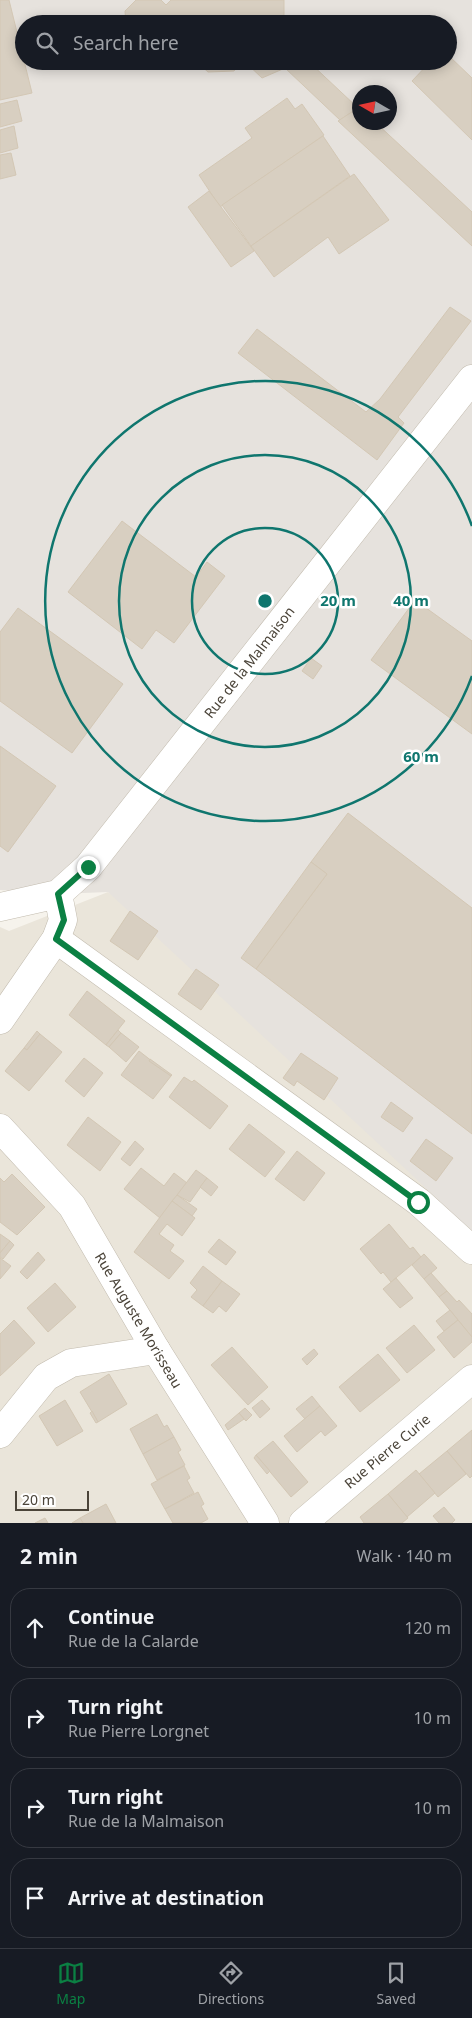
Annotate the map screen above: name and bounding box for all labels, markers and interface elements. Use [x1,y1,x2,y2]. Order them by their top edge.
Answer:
search box [15,15,457,70]
icon: search [33,29,61,57]
text: Search here [73,30,179,56]
north arrow [352,85,397,130]
text: 20 m [320,590,356,610]
text: 40 m [393,590,429,610]
centre of rings [256,592,274,610]
street label: Rue de la Malmaison [199,602,299,722]
text: 60 m [403,746,439,766]
route end [77,856,100,879]
route start [407,1191,430,1214]
street label: Rue Auguste Morisseau [91,1248,187,1392]
street label: Rue Pierre Curie [340,1409,434,1493]
scale bar [15,1488,89,1511]
text: 20 m [22,1490,55,1509]
text: 2 min [20,1542,78,1570]
text: Walk · 140 m [357,1545,452,1567]
text: Continue [68,1604,154,1630]
icon: ahead [21,1614,49,1642]
text: 120 m [404,1617,451,1639]
text: Rue de la Calarde [68,1630,199,1652]
text: Turn right [68,1694,163,1720]
icon: right [21,1704,49,1732]
text: 10 m [414,1707,451,1729]
text: Rue Pierre Lorgnet [68,1720,209,1742]
text: Turn right [68,1784,163,1810]
icon: right [21,1794,49,1822]
text: 10 m [414,1797,451,1819]
text: Rue de la Malmaison [68,1810,224,1832]
icon: arrive [21,1884,49,1912]
text: Arrive at destination [68,1885,264,1911]
tab: Map [56,1959,85,2008]
tab: Directions [198,1959,264,2008]
tab: Saved [377,1959,416,2008]

